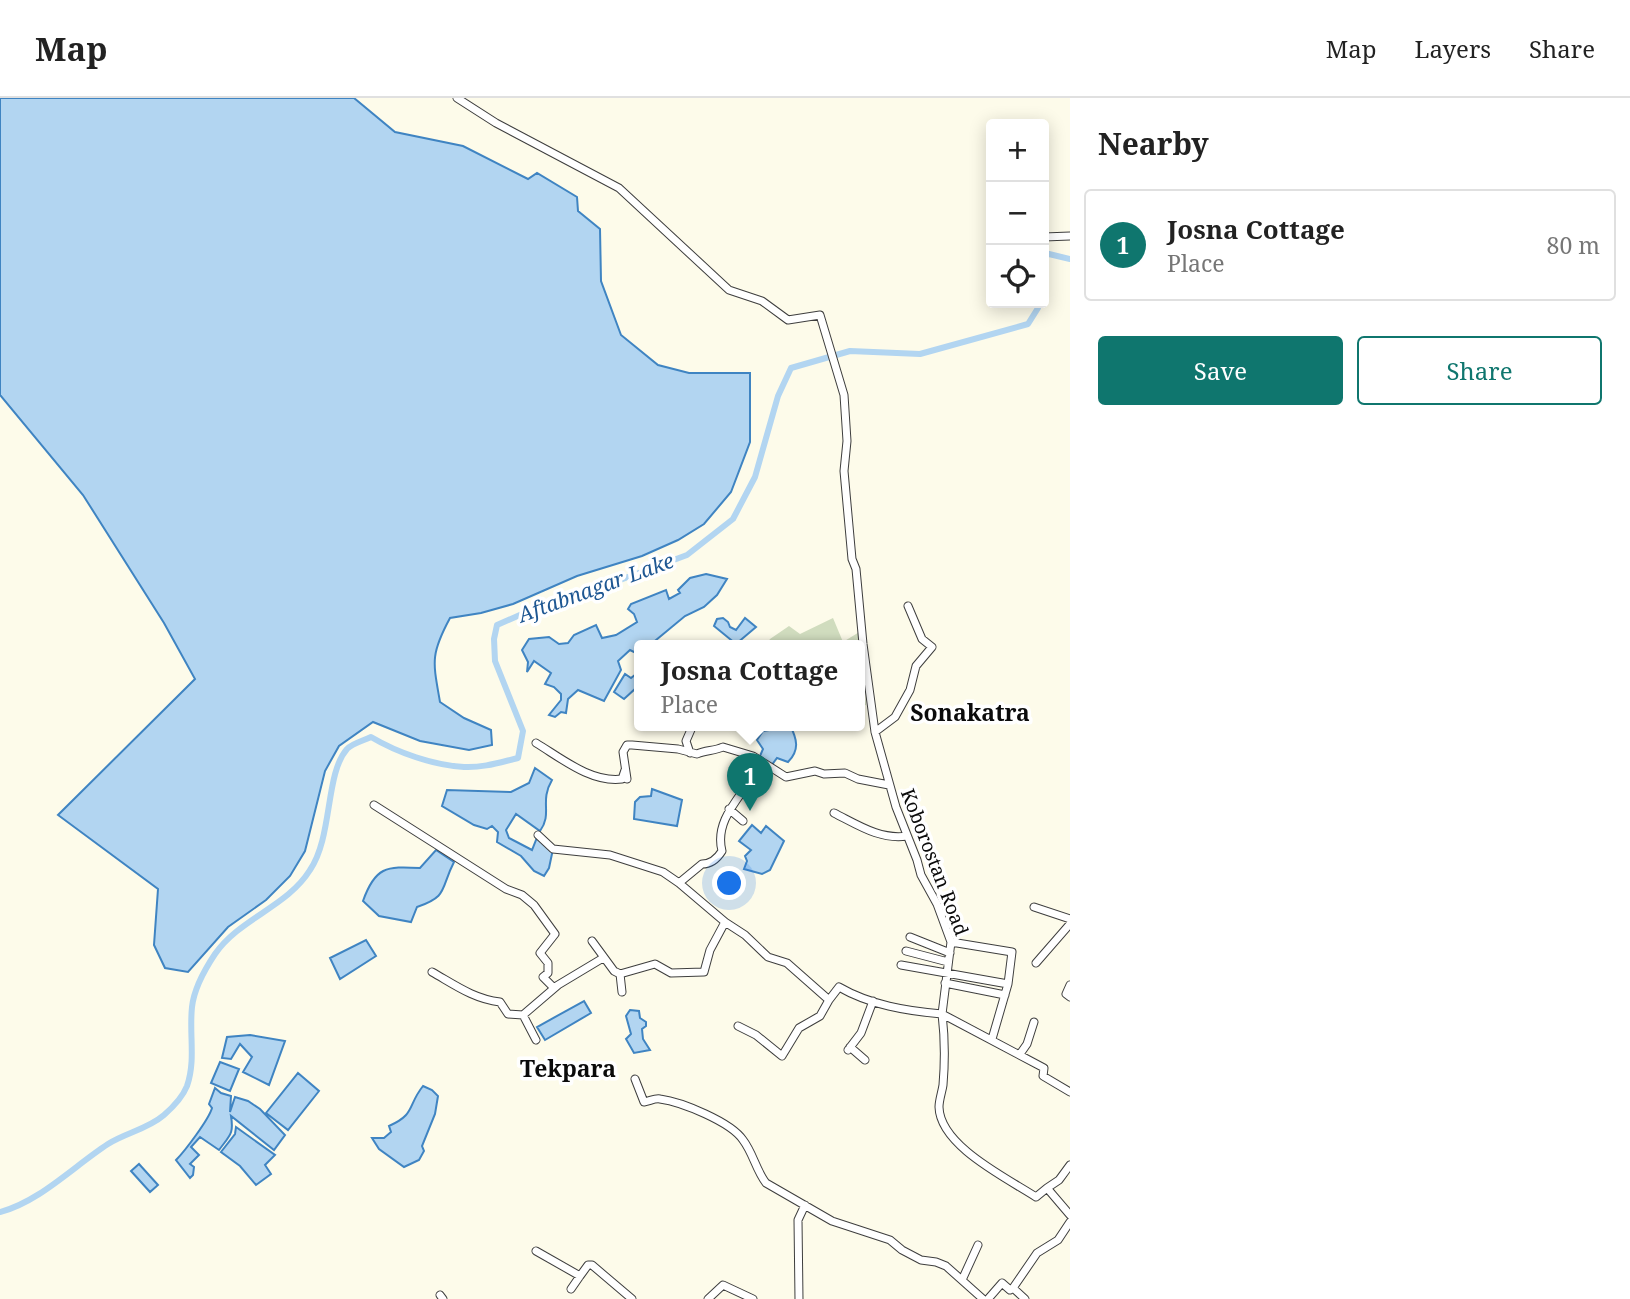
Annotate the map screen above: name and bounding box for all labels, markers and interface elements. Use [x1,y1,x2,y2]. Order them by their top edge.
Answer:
text: Map [35,26,108,71]
text: Map [1326,32,1377,65]
text: Layers [1415,32,1491,65]
text: Share [1529,32,1595,65]
map controls [986,119,1049,308]
button: + [986,119,1049,182]
text: Nearby [1098,123,1209,164]
button: − [986,182,1049,245]
text: Josna Cottage [1167,211,1345,247]
text: 1 [1117,229,1130,261]
text: 80 m [1547,229,1600,261]
button: locate [986,245,1049,308]
text: Place [1167,247,1225,279]
button: Save [1098,336,1343,405]
button: Share [1357,336,1602,405]
water label: Aftabnagar Lake [512,546,678,629]
popup [634,640,865,731]
text: Josna Cottage [661,652,838,688]
text: Place [661,688,718,720]
district label: Sonakatra [910,696,1030,728]
pin: 1 [727,753,773,811]
street label: Koborostan Road [895,785,975,939]
your location [712,866,746,900]
district label: Tekpara [520,1052,616,1084]

